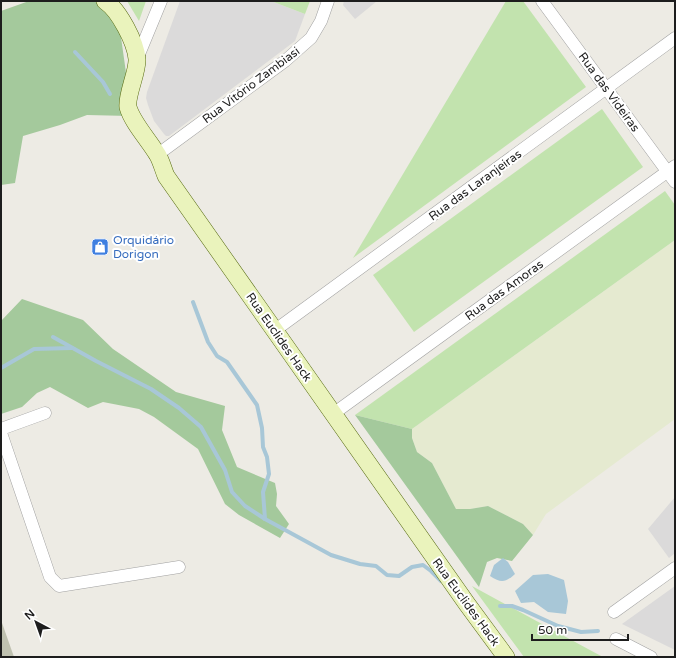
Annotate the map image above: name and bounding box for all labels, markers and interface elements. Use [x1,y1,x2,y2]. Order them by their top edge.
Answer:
street label: Rua Vitório Zambiasi [200,44,302,126]
street label: Rua das Videiras [576,50,643,135]
street label: Rua das Laranjeiras [426,147,524,223]
place label: Orquidário Dorigon [113,233,174,261]
shop icon: Orquidário Dorigon [90,237,110,257]
street label: Rua das Amoras [462,257,546,323]
street label: Rua Euclides Hack [243,290,315,384]
street label: Rua Euclides Hack [430,555,503,649]
north arrow [16,602,56,642]
text: N [22,607,37,623]
scale bar [532,616,628,642]
text: 50 m [538,623,567,637]

